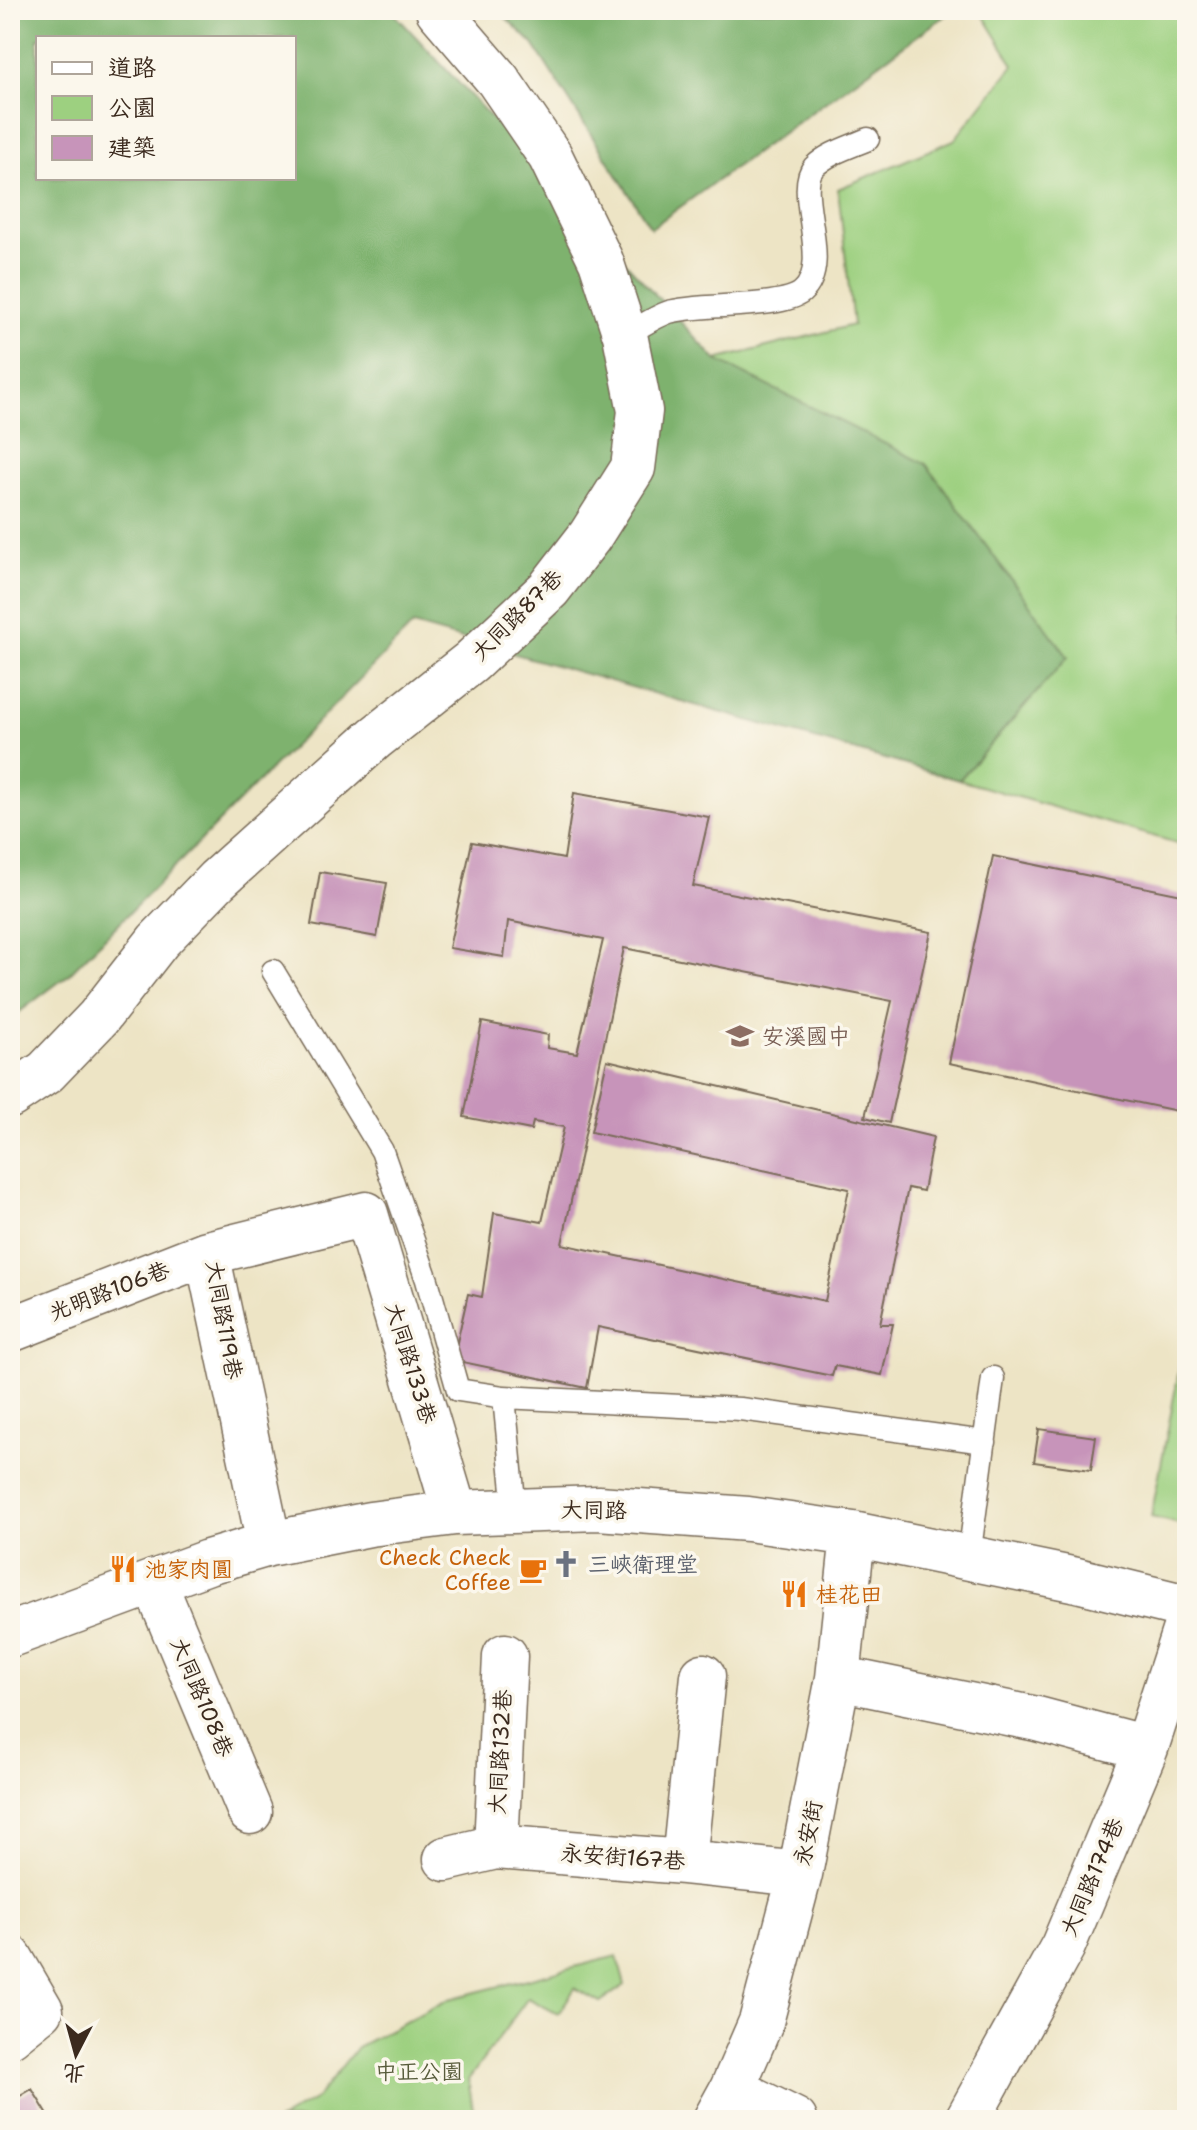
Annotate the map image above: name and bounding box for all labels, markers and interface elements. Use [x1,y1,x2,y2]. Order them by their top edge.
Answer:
legend [36,36,296,180]
text: 道路 [108,52,156,84]
text: 公園 [108,92,156,124]
text: 建築 [108,132,156,164]
street label: 大同路87巷 [465,563,569,667]
school or university icon: 安溪國中 [725,1021,755,1051]
place label: 安溪國中 [762,1022,850,1051]
street label: 光明路106巷 [45,1255,173,1327]
street label: 大同路119巷 [199,1258,249,1382]
street label: 大同路133巷 [379,1299,443,1427]
street label: 大同路 [561,1495,627,1525]
place label: Check Check Coffee [379,1543,511,1597]
church icon: 三峽衛理堂 [551,1549,581,1579]
place label: 三峽衛理堂 [588,1550,698,1579]
restaurant icon: 池家肉圓 [108,1554,138,1584]
place label: 池家肉圓 [145,1555,233,1584]
cafe icon: Check Check Coffee [518,1555,548,1585]
restaurant icon: 桂花田 [779,1579,809,1609]
place label: 桂花田 [816,1580,882,1609]
street label: 大同路108巷 [164,1633,240,1761]
street label: 大同路132巷 [482,1689,518,1815]
street label: 永安街 [787,1798,829,1868]
street label: 大同路174巷 [1054,1813,1130,1941]
street label: 永安街167巷 [560,1838,686,1876]
north arrow [36,2014,116,2094]
park label: 中正公園 [375,2057,463,2086]
text: 北 [61,2058,86,2089]

